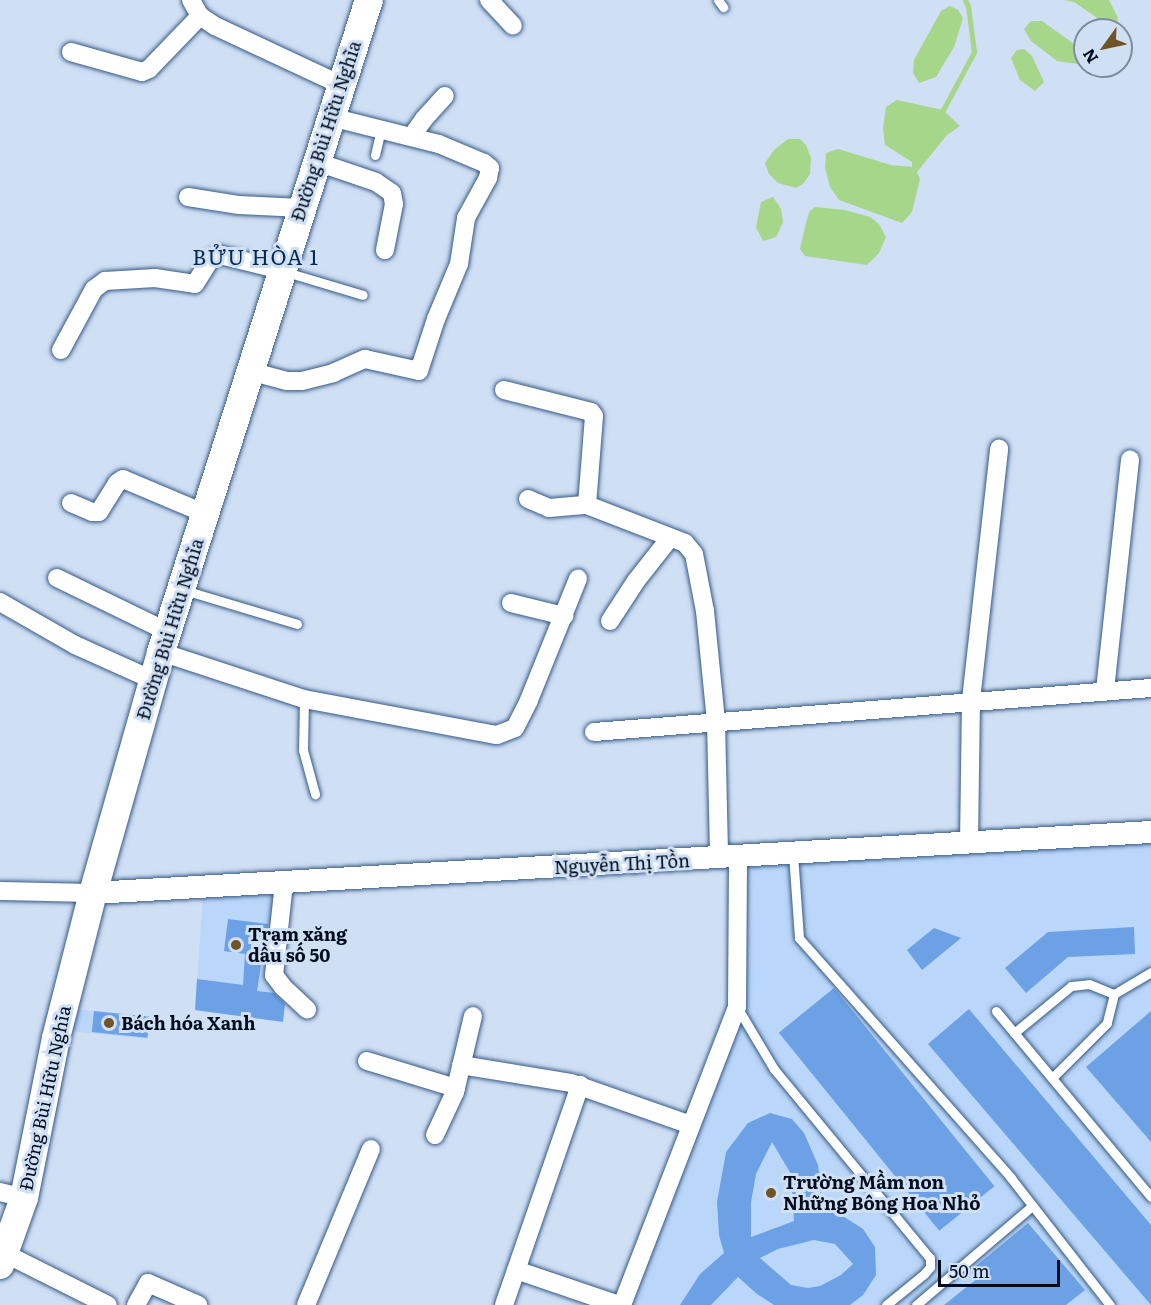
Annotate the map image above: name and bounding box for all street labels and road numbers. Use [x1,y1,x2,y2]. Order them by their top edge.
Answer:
street label: Đường Bùi Hữu Nghĩa [287,38,365,224]
street label: Đường Bùi Hữu Nghĩa [132,536,208,722]
street label: Nguyễn Thị Tồn [554,850,690,878]
street label: Đường Bùi Hữu Nghĩa [15,1003,75,1193]

